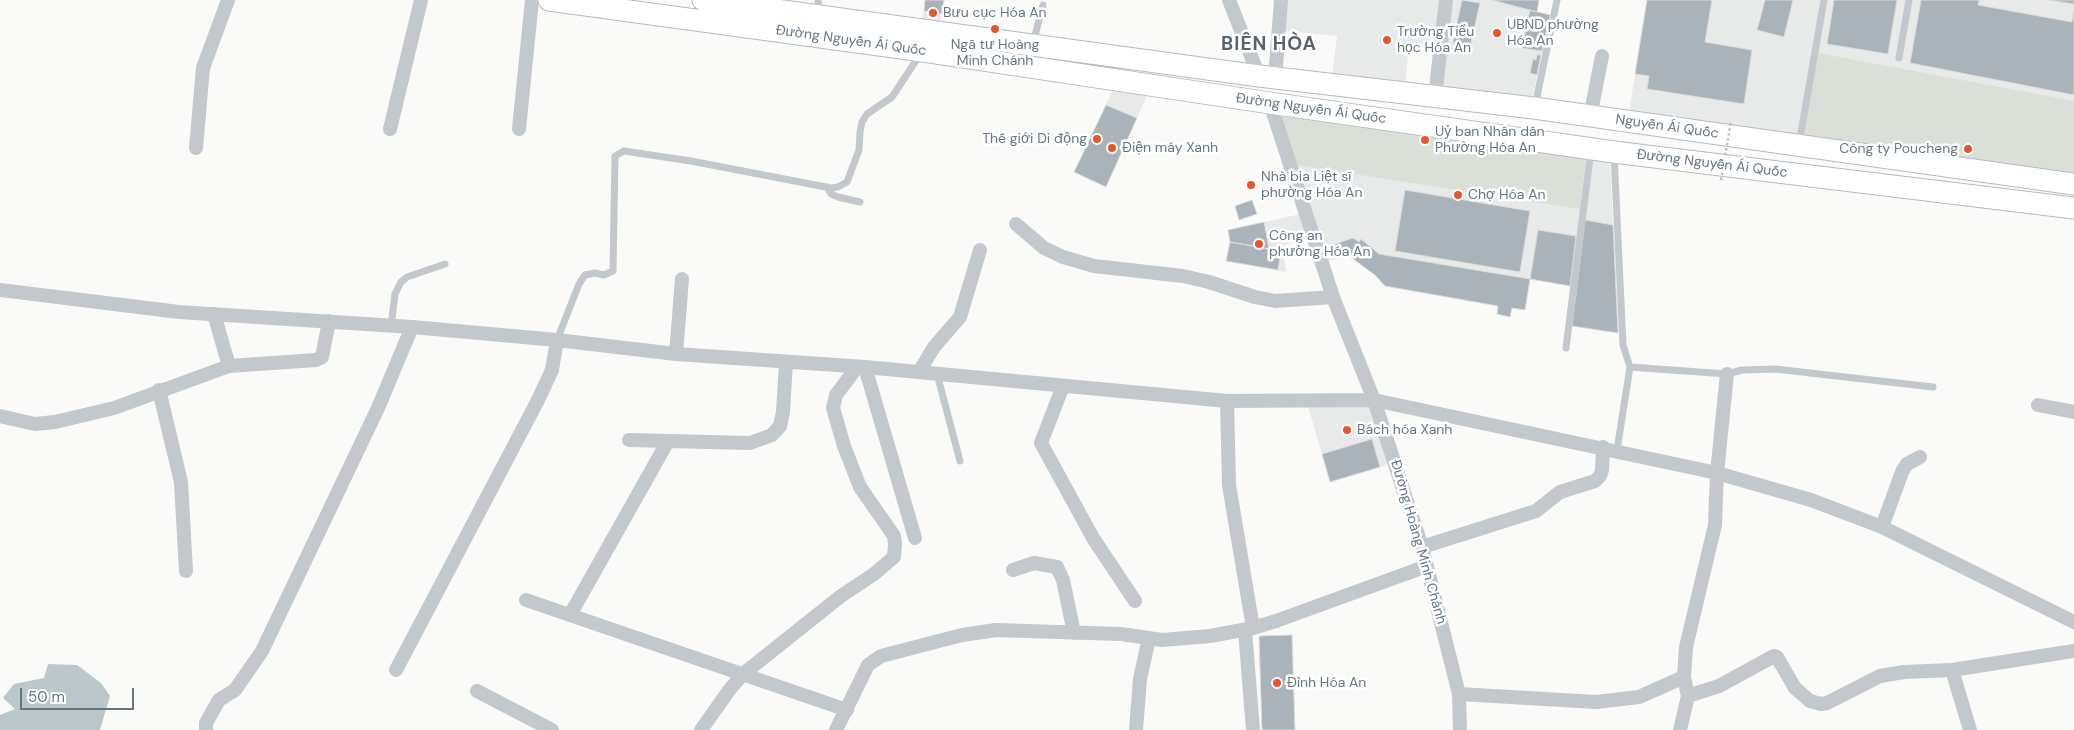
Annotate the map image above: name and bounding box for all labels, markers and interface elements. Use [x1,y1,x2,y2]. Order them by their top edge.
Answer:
place label: Bưu cục Hóa An [943,5,1047,21]
marker: Bưu cục Hóa An [927,7,939,19]
place label: UBND phường Hóa An [1507,17,1599,49]
street label: Đường Nguyễn Ái Quốc [775,22,927,60]
marker: Ngã tư Hoàng Minh Chánh [989,23,1001,35]
place label: Trường Tiểu học Hóa An [1397,24,1474,56]
marker: UBND phường Hóa An [1491,27,1503,39]
district label: BIÊN HÒA [1220,34,1318,56]
marker: Trường Tiểu học Hóa An [1381,34,1393,46]
place label: Ngã tư Hoàng Minh Chánh [951,37,1039,70]
street label: Đường Nguyễn Ái Quốc [1235,90,1387,128]
street label: Nguyễn Ái Quốc [1614,111,1720,143]
place label: Uỷ ban Nhân dân Phường Hóa An [1435,124,1545,156]
place label: Thế giới Di động [982,131,1087,147]
marker: Thế giới Di động [1091,133,1103,145]
marker: Uỷ ban Nhân dân Phường Hóa An [1419,134,1431,146]
place label: Điện máy Xanh [1122,140,1218,156]
place label: Công ty Poucheng [1839,141,1958,157]
marker: Điện máy Xanh [1106,142,1118,154]
marker: Công ty Poucheng [1962,143,1974,155]
street label: Đường Nguyễn Ái Quốc [1636,146,1788,182]
place label: Nhà bia Liệt sĩ phường Hóa An [1261,169,1362,202]
marker: Nhà bia Liệt sĩ phường Hóa An [1245,179,1257,191]
place label: Chợ Hóa An [1468,187,1546,203]
marker: Chợ Hóa An [1452,189,1464,201]
place label: Công an phường Hóa An [1269,228,1370,260]
marker: Công an phường Hóa An [1253,238,1265,250]
place label: Bách hóa Xanh [1357,422,1452,438]
marker: Bách hóa Xanh [1341,424,1353,436]
street label: Đường Hoàng Minh Chánh [1387,458,1449,626]
place label: Đình Hóa An [1287,675,1366,691]
marker: Đình Hóa An [1271,677,1283,689]
scale bar [22,678,136,710]
text: 50 m [28,687,65,707]

